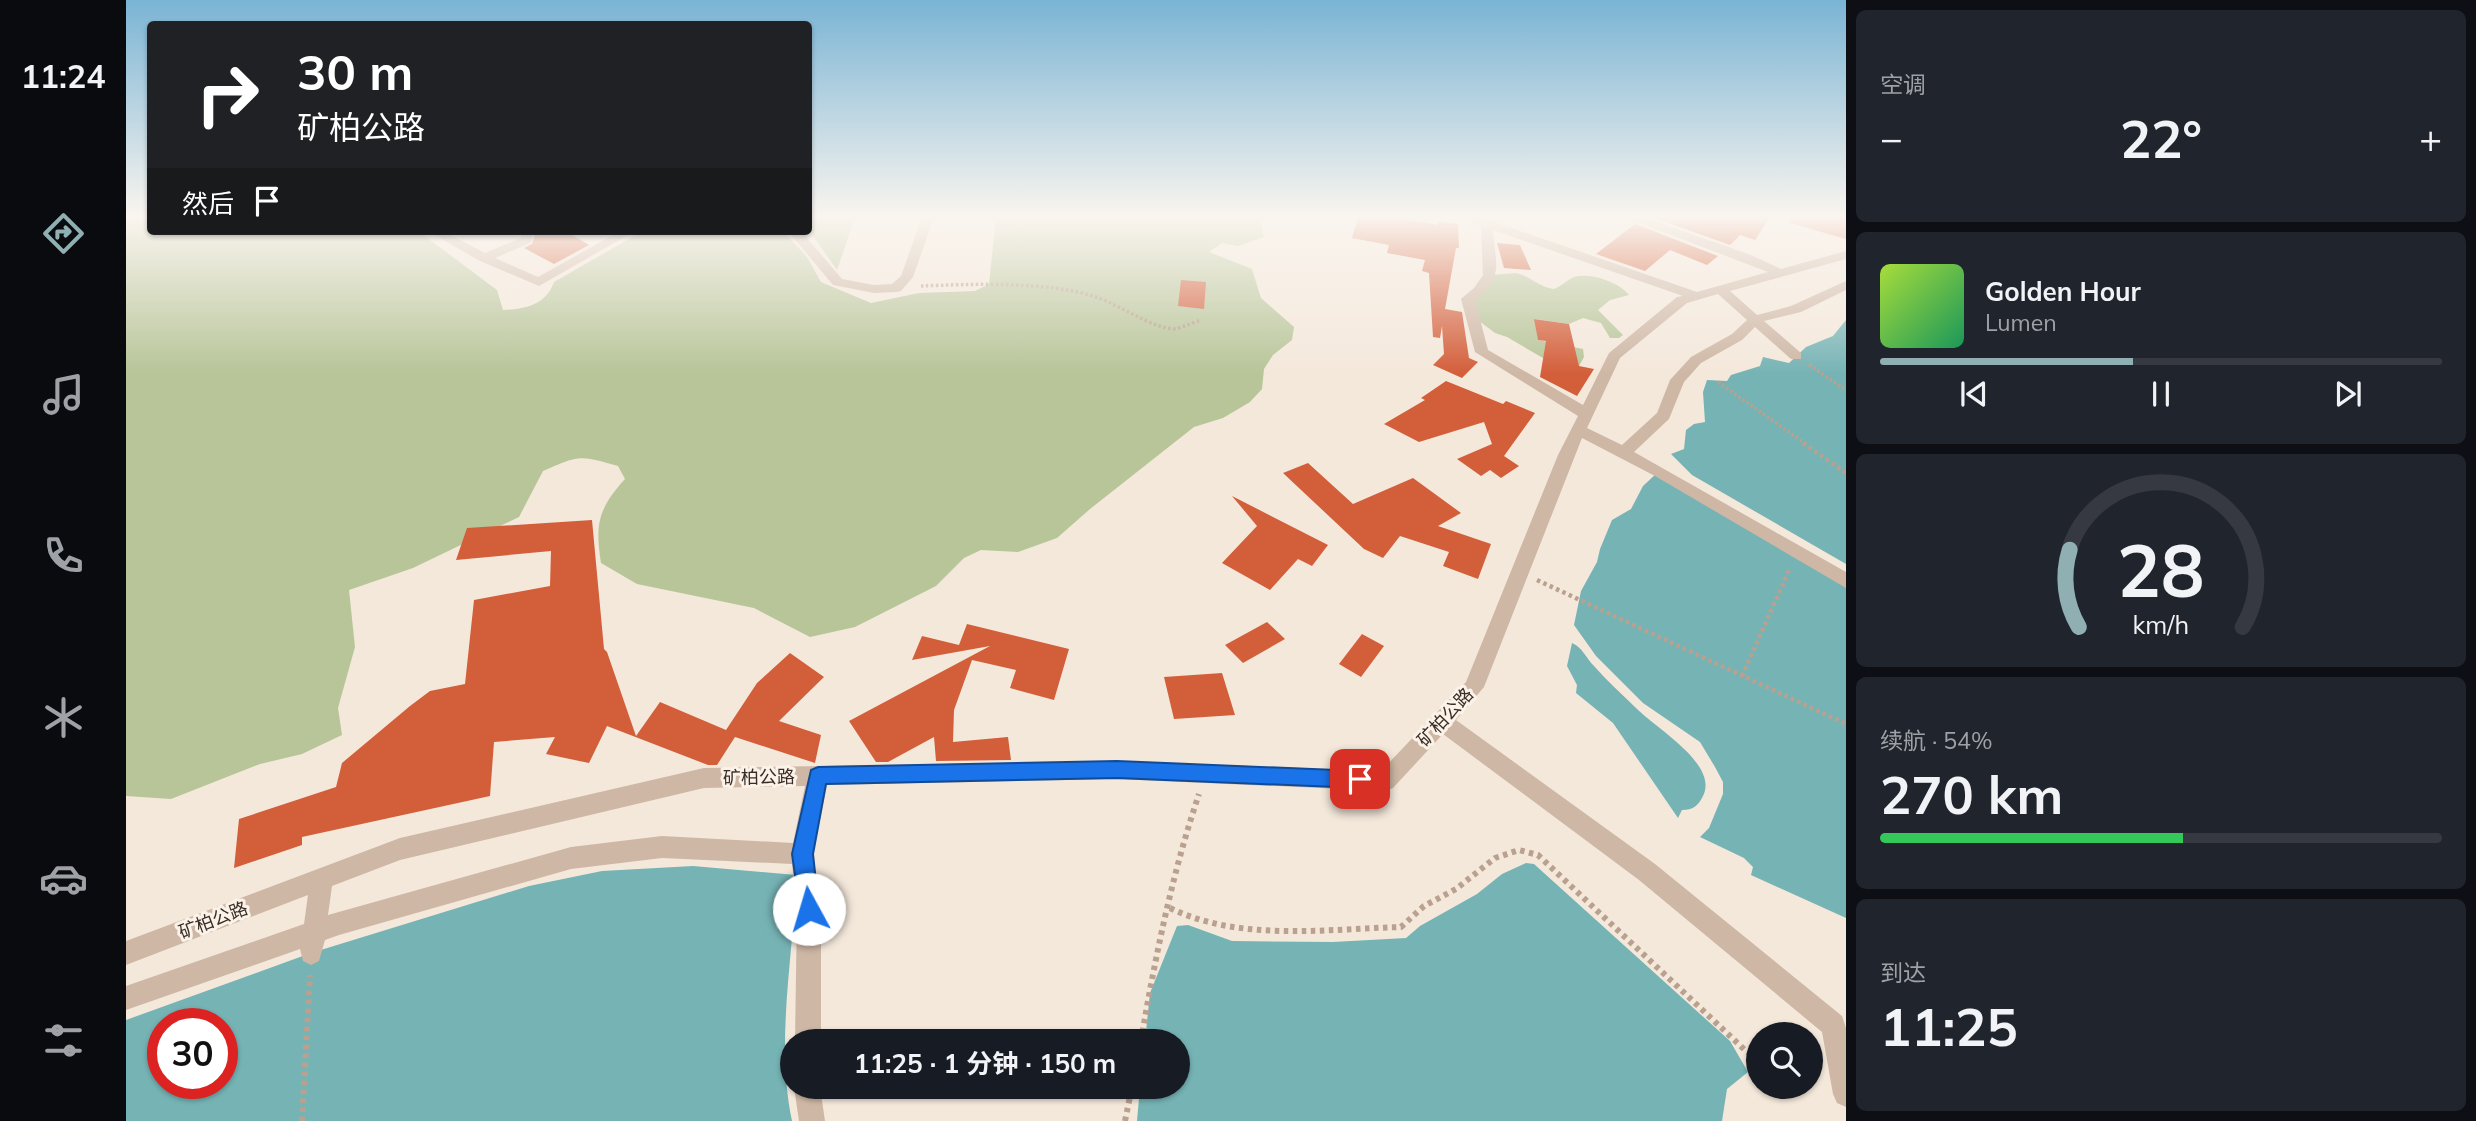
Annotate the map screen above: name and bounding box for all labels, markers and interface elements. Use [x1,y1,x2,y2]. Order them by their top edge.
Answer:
text: 30 m [297,41,413,102]
icon: right [182,49,273,140]
text: 11:24 [21,56,105,96]
text: 空调 [1880,70,1926,99]
text: 22° [2120,106,2202,171]
text: 矿柏公路 [297,107,425,147]
text: − [1880,114,1903,162]
text: + [2419,114,2442,162]
icon: arrive [248,182,286,220]
text: 然后 [182,187,234,220]
icon: directions [39,209,88,258]
text: Golden Hour [1985,275,2141,308]
text: Lumen [1985,308,2057,337]
icon: music [39,370,88,419]
icon: previous [1955,375,1993,413]
icon: pause [2142,375,2180,413]
icon: next [2329,375,2367,413]
text: 28 [2117,524,2205,615]
icon: phone [39,531,88,580]
text: km/h [2133,608,2189,639]
street label: 矿柏公路 [1412,683,1478,751]
icon: climate [39,693,88,742]
text: 续航 · 54% [1880,726,1992,755]
pin [1330,749,1390,809]
icon: arrive [1341,760,1379,798]
text: 270 km [1880,762,2063,827]
street label: 矿柏公路 [723,765,795,789]
icon: car [39,854,88,903]
position arrow [772,872,846,946]
street label: 矿柏公路 [175,896,251,944]
text: 到达 [1880,958,1926,987]
text: 11:25 [1880,994,2018,1059]
speed limit sign: 30 [147,1008,238,1099]
icon: filters [39,1016,88,1065]
map controls [1746,1022,1823,1099]
button: search [1746,1022,1823,1099]
text: 11:25 · 1 分钟 · 150 m [854,1047,1116,1080]

